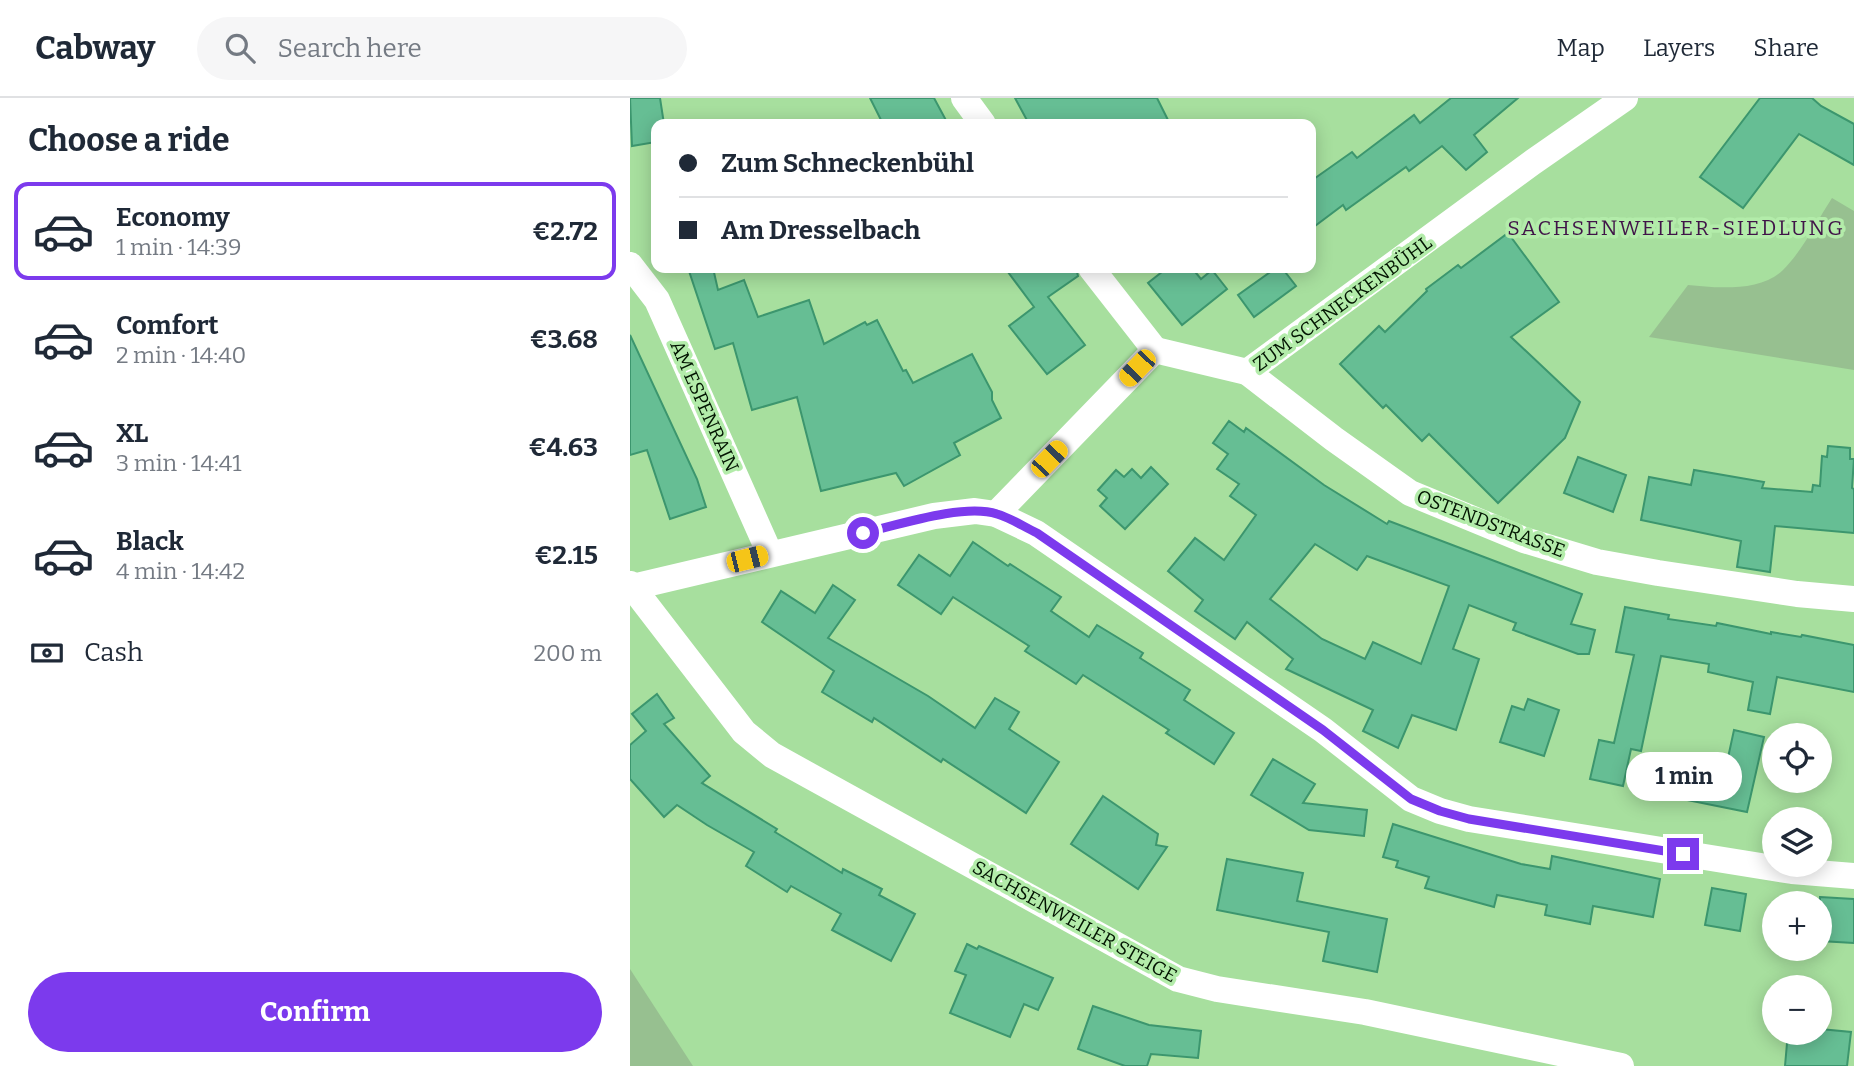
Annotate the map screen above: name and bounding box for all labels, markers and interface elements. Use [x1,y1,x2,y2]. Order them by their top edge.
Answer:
search box [197,17,687,80]
text: Cabway [35,28,155,68]
icon: search [221,29,259,67]
text: Search here [277,33,422,64]
text: Map [1557,34,1605,62]
text: Layers [1643,34,1715,62]
text: Share [1753,34,1819,62]
text: Choose a ride [28,121,229,159]
text: Zum Schneckenbühl [721,148,974,179]
icon: car [32,200,95,263]
text: Economy [116,202,230,233]
text: Am Dresselbach [721,215,921,246]
district label: SACHSENWEILER-SIEDLUNG [1507,215,1845,241]
text: €2.72 [532,216,598,247]
street label: ZUM SCHNECKENBÜHL [1248,231,1436,376]
text: 1 min · 14:39 [116,233,242,261]
icon: car [32,308,95,371]
text: Comfort [116,310,219,341]
text: €3.68 [530,324,598,355]
street label: AM ESPENRAIN [665,337,744,475]
text: 2 min · 14:40 [116,341,246,369]
car [1115,346,1160,390]
icon: car [32,416,95,479]
text: XL [116,418,148,449]
text: €4.63 [528,432,598,463]
car [1027,437,1072,481]
text: 3 min · 14:41 [116,449,242,477]
street label: OSTENDSTRASSE [1414,485,1568,562]
route start [847,517,879,549]
icon: car [32,524,95,587]
text: Black [116,526,184,557]
text: €2.15 [534,540,598,571]
car [725,544,770,574]
text: 4 min · 14:42 [116,557,245,585]
icon: cash [28,634,66,672]
text: Cash [84,637,143,668]
text: 200 m [533,639,602,667]
map controls [1762,723,1832,1045]
button: locate [1762,723,1832,793]
callout: 1 min [1625,752,1741,802]
text: 1 min [1655,762,1713,790]
button: layers [1762,807,1832,877]
route end [1667,838,1699,870]
street label: SACHSENWEILER STEIGE [969,856,1181,987]
button: + [1762,891,1832,961]
button: Confirm [28,972,602,1052]
button: − [1762,975,1832,1045]

